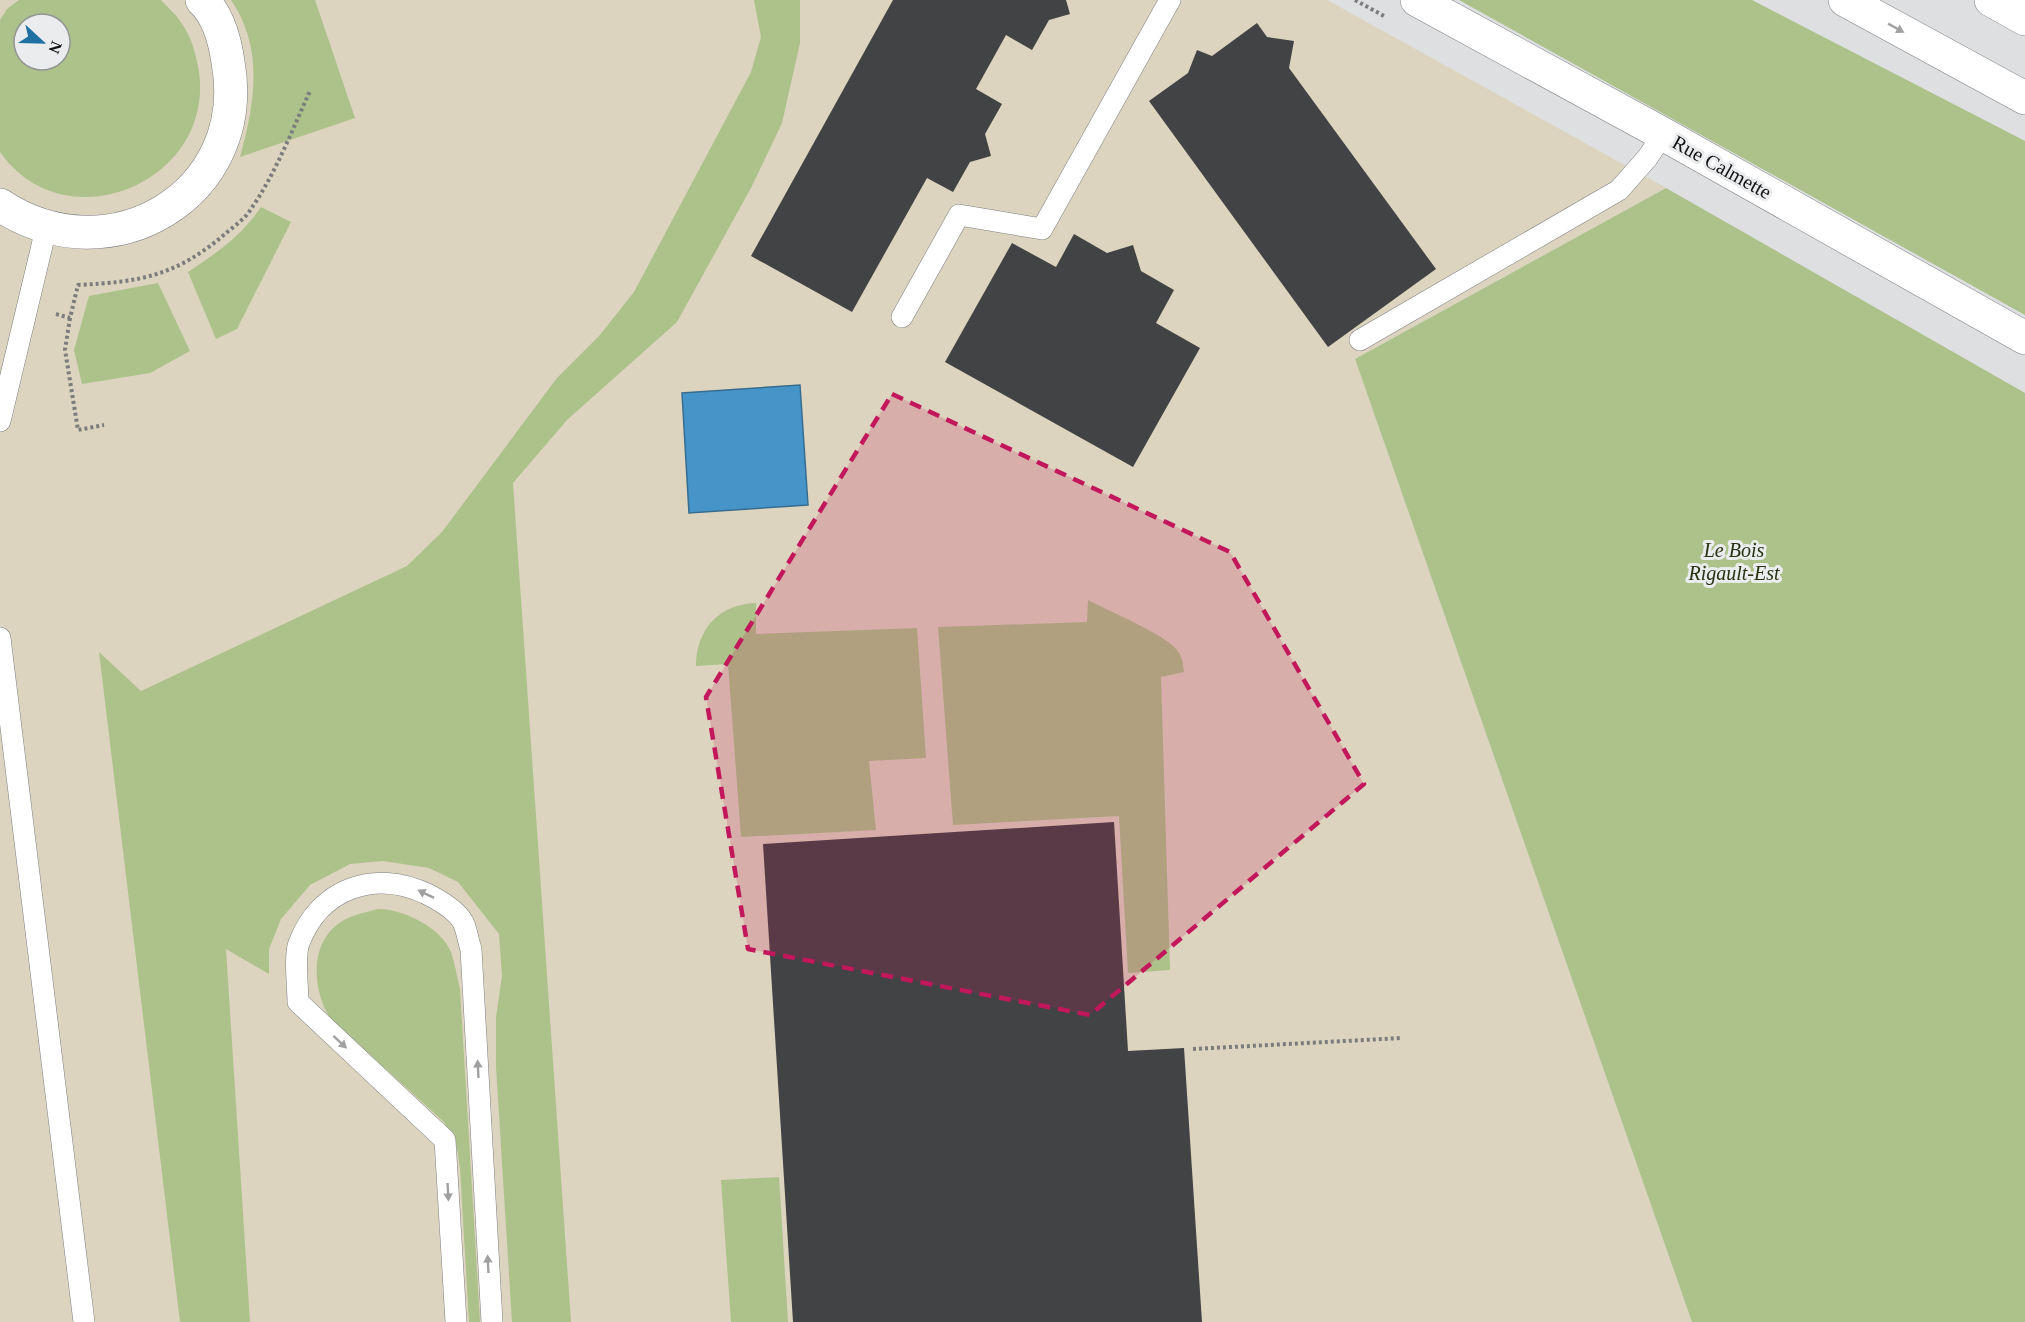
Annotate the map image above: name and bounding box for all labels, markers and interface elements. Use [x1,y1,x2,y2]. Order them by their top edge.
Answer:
north arrow [12,12,72,72]
one-way arrow [1888,23,1905,33]
text: N [45,39,65,56]
street label: Rue Calmette [1669,131,1775,203]
park label: Le Bois Rigault-Est [1687,539,1780,585]
one-way arrow [418,889,435,899]
one-way arrow [333,1035,347,1049]
one-way arrow [473,1059,482,1078]
one-way arrow [443,1183,452,1202]
one-way arrow [484,1254,493,1273]

